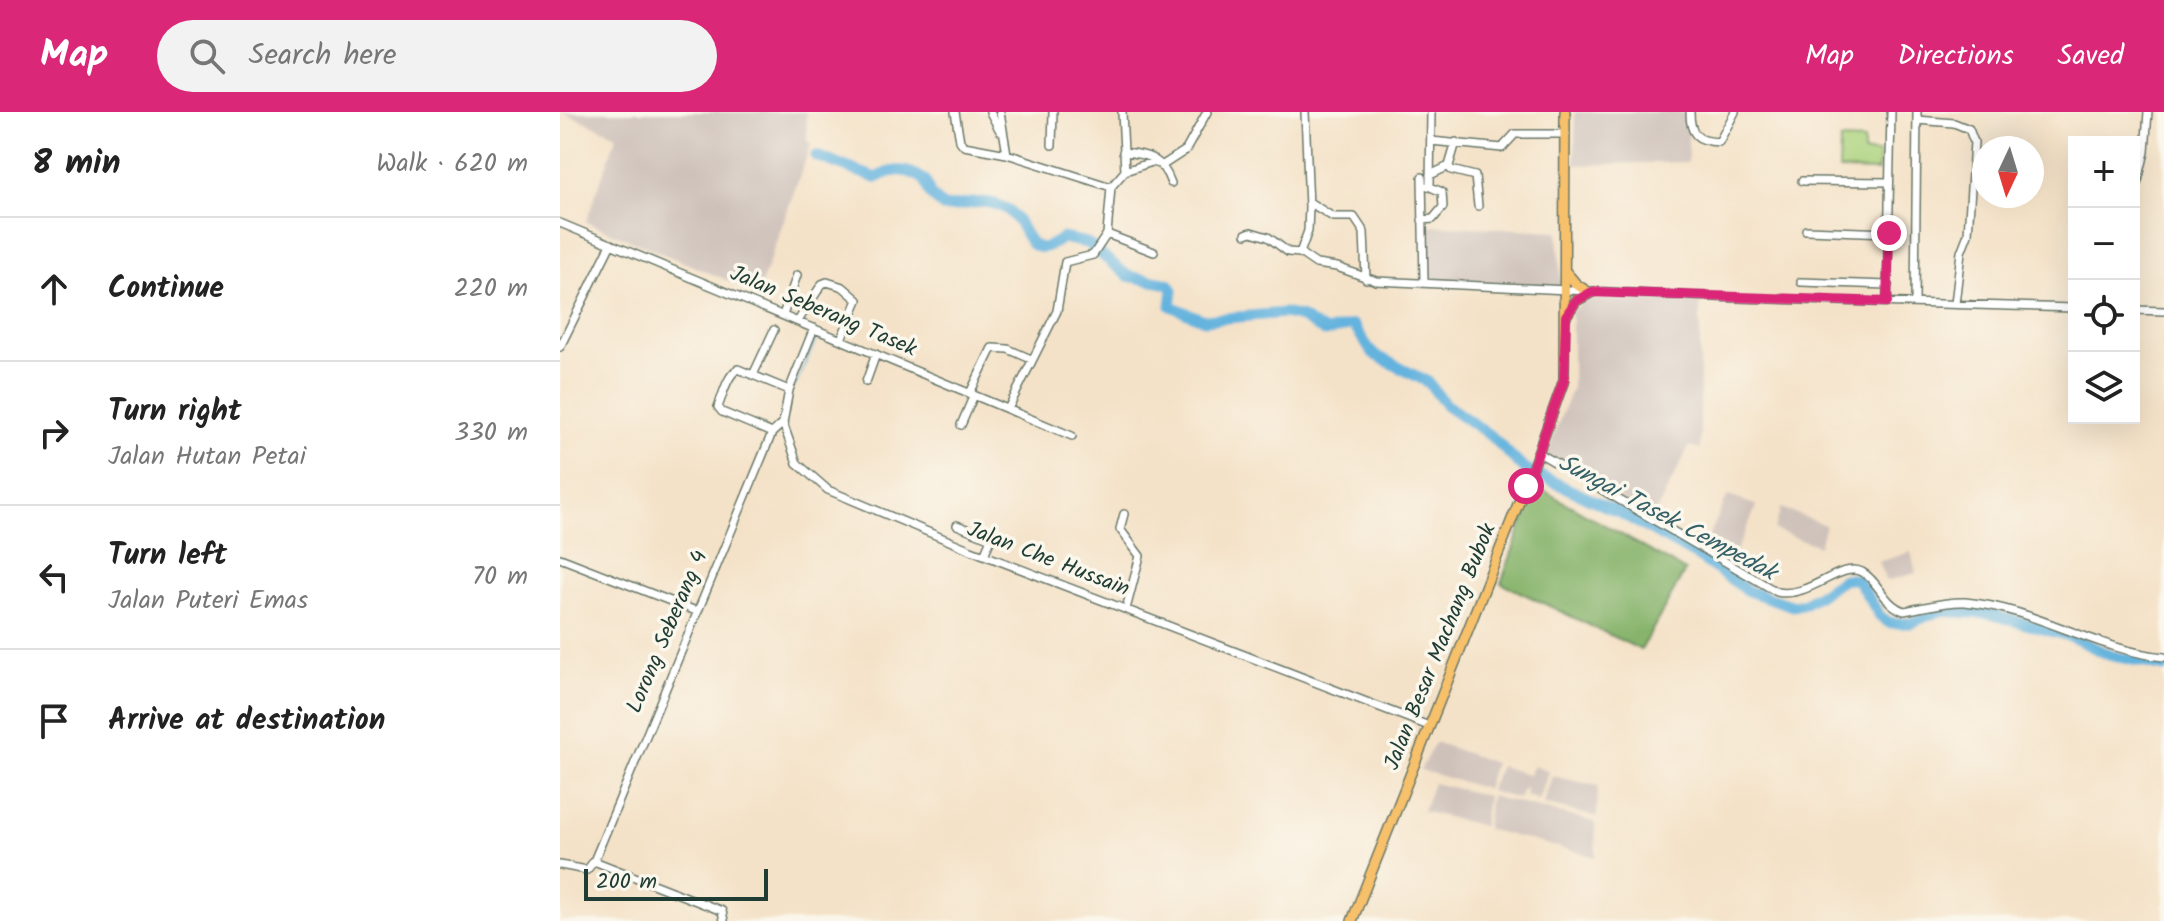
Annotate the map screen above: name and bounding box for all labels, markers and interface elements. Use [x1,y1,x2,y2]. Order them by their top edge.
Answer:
search box [157,20,717,92]
text: Map [40,26,109,86]
text: Search here [249,32,396,80]
icon: search [185,34,229,78]
text: Map [1805,34,1854,79]
text: Directions [1898,34,2014,79]
text: Saved [2058,34,2124,79]
north arrow [1972,136,2044,208]
map controls [2068,136,2140,424]
button: + [2068,136,2140,208]
text: 8 min [32,137,121,191]
text: Walk · 620 m [376,143,528,185]
button: − [2068,208,2140,280]
route end [1871,215,1907,251]
street label: Jalan Seberang Tasek [724,257,923,367]
text: Continue [108,265,224,313]
icon: ahead [32,267,76,311]
text: 220 m [454,268,528,310]
button: locate [2068,280,2140,352]
button: layers [2068,352,2140,424]
text: Turn right [108,388,241,436]
icon: right [32,411,76,455]
text: 330 m [454,412,528,454]
text: Jalan Hutan Petai [108,436,306,478]
water label: Sungai Tasek Cempedak [1551,444,1786,594]
route start [1508,468,1544,504]
street label: Jalan Che Hussain [961,513,1135,607]
street label: Jalan Besar Machang Bubok [1375,518,1507,776]
text: Turn left [108,532,227,580]
street label: Lorong Seberang 4 [618,545,718,719]
icon: left [32,555,76,599]
text: 70 m [472,556,528,598]
text: Jalan Puteri Emas [108,580,308,622]
text: Arrive at destination [108,697,385,745]
icon: arrive [32,699,76,743]
scale bar [584,865,768,901]
text: 200 m [596,865,657,900]

